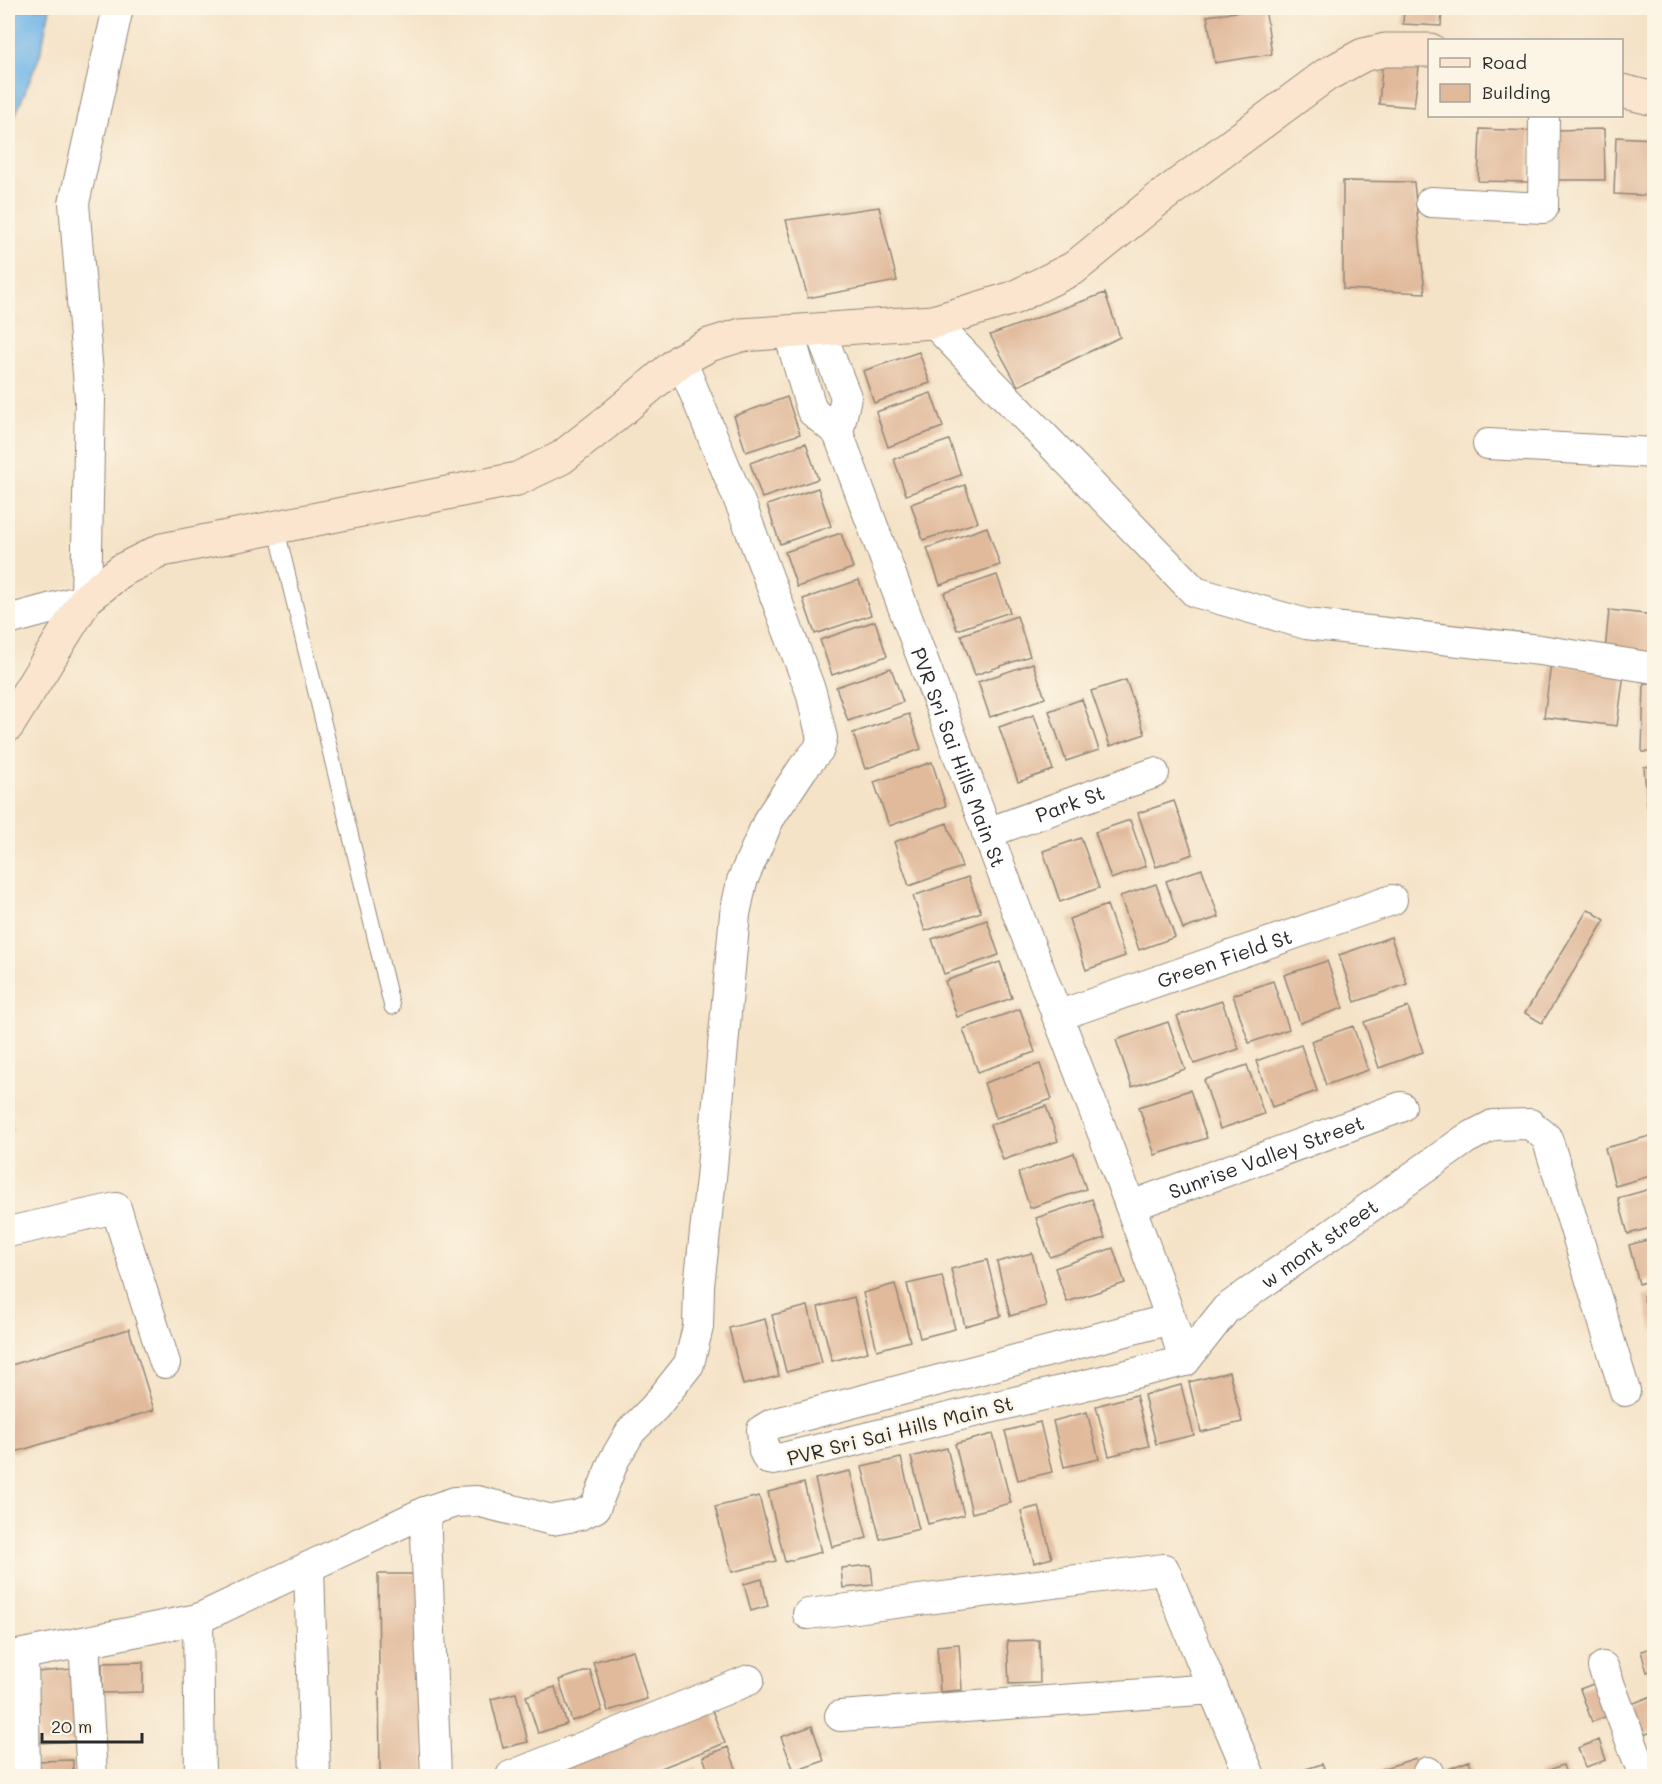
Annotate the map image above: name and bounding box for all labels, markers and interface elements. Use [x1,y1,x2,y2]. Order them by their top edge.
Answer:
legend [1428,39,1623,117]
text: Road [1482,50,1527,74]
text: Building [1482,80,1550,104]
street label: PVR Sri Sai Hills Main St [906,644,1012,871]
street label: Park St [1032,779,1108,828]
street label: Green Field St [1153,923,1295,993]
street label: Sunrise Valley Street [1165,1109,1368,1204]
street label: w mont street [1255,1193,1383,1294]
street label: PVR Sri Sai Hills Main St [784,1389,1016,1471]
scale bar [42,1706,142,1744]
text: 20 m [51,1714,92,1738]

